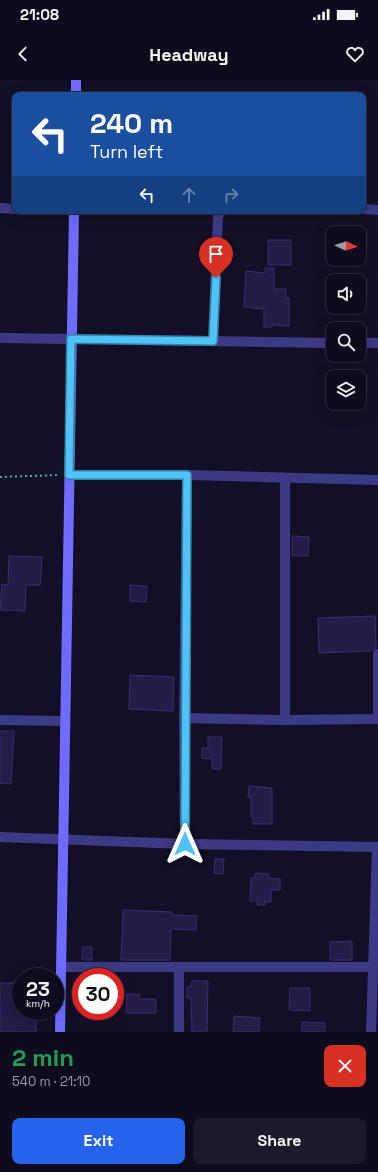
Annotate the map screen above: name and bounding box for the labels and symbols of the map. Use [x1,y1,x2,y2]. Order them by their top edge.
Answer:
north arrow [326,226,366,266]
pin [199,237,233,278]
position arrow [164,823,206,865]
speed limit sign: 30 [72,968,124,1020]

